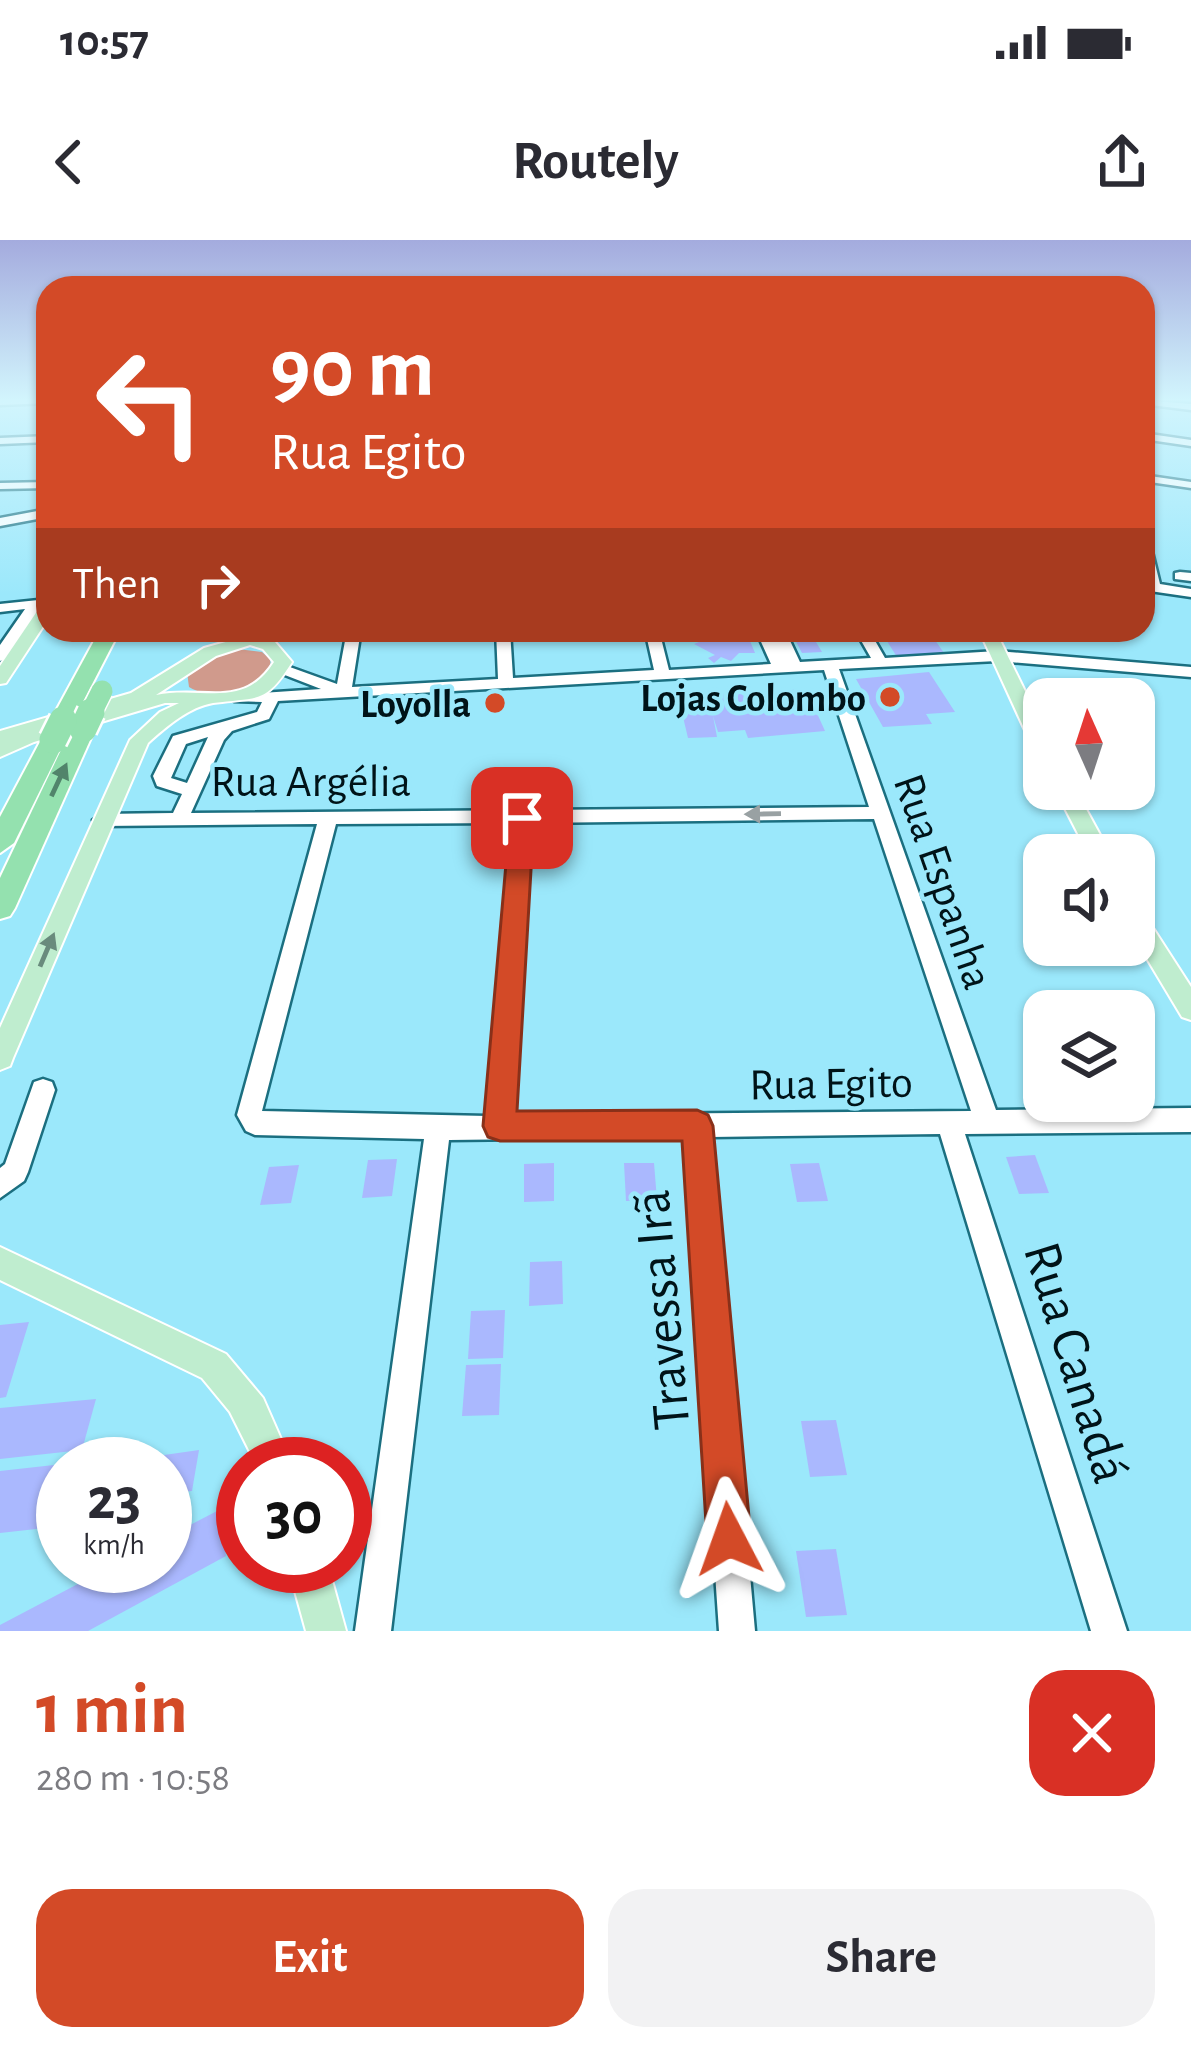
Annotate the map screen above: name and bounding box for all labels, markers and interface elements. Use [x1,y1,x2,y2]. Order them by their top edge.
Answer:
text: 10:57 [60,19,149,64]
icon: back [36,129,102,195]
icon: share [1089,129,1155,195]
text: Routely [512,135,679,189]
icon: left [72,324,228,480]
text: 90 m [270,328,435,412]
text: Rua Egito [270,426,466,480]
icon: right [185,552,251,618]
text: Then [72,562,161,607]
north arrow [1023,678,1155,810]
map controls [1023,678,1155,1122]
place label: Lojas Colombo [640,680,866,719]
marker: Lojas Colombo [877,684,903,710]
place label: Loyolla [360,686,471,725]
marker: Loyolla [482,690,508,716]
street label: Rua Argélia [211,760,411,805]
one-way arrow [49,762,69,797]
pin [471,767,573,869]
street label: Rua Espanha [885,768,1000,995]
icon: arrive [489,785,555,851]
one-way arrow [743,805,781,824]
button: sound [1023,834,1155,966]
one-way arrow [37,933,57,968]
button: layers [1023,990,1155,1122]
street label: Rua Egito [749,1061,913,1108]
street label: Travessa Irã [626,1187,700,1432]
street label: Rua Canadá [1013,1236,1137,1490]
speed limit sign: 30 [216,1437,372,1593]
text: 23 [87,1470,141,1530]
position arrow [666,1476,792,1602]
text: km/h [83,1530,145,1560]
button: close [1029,1670,1155,1796]
text: 1 min [36,1674,188,1746]
text: 280 m · 10:58 [36,1759,230,1798]
button: Exit [36,1889,584,2027]
button: Share [608,1889,1155,2027]

